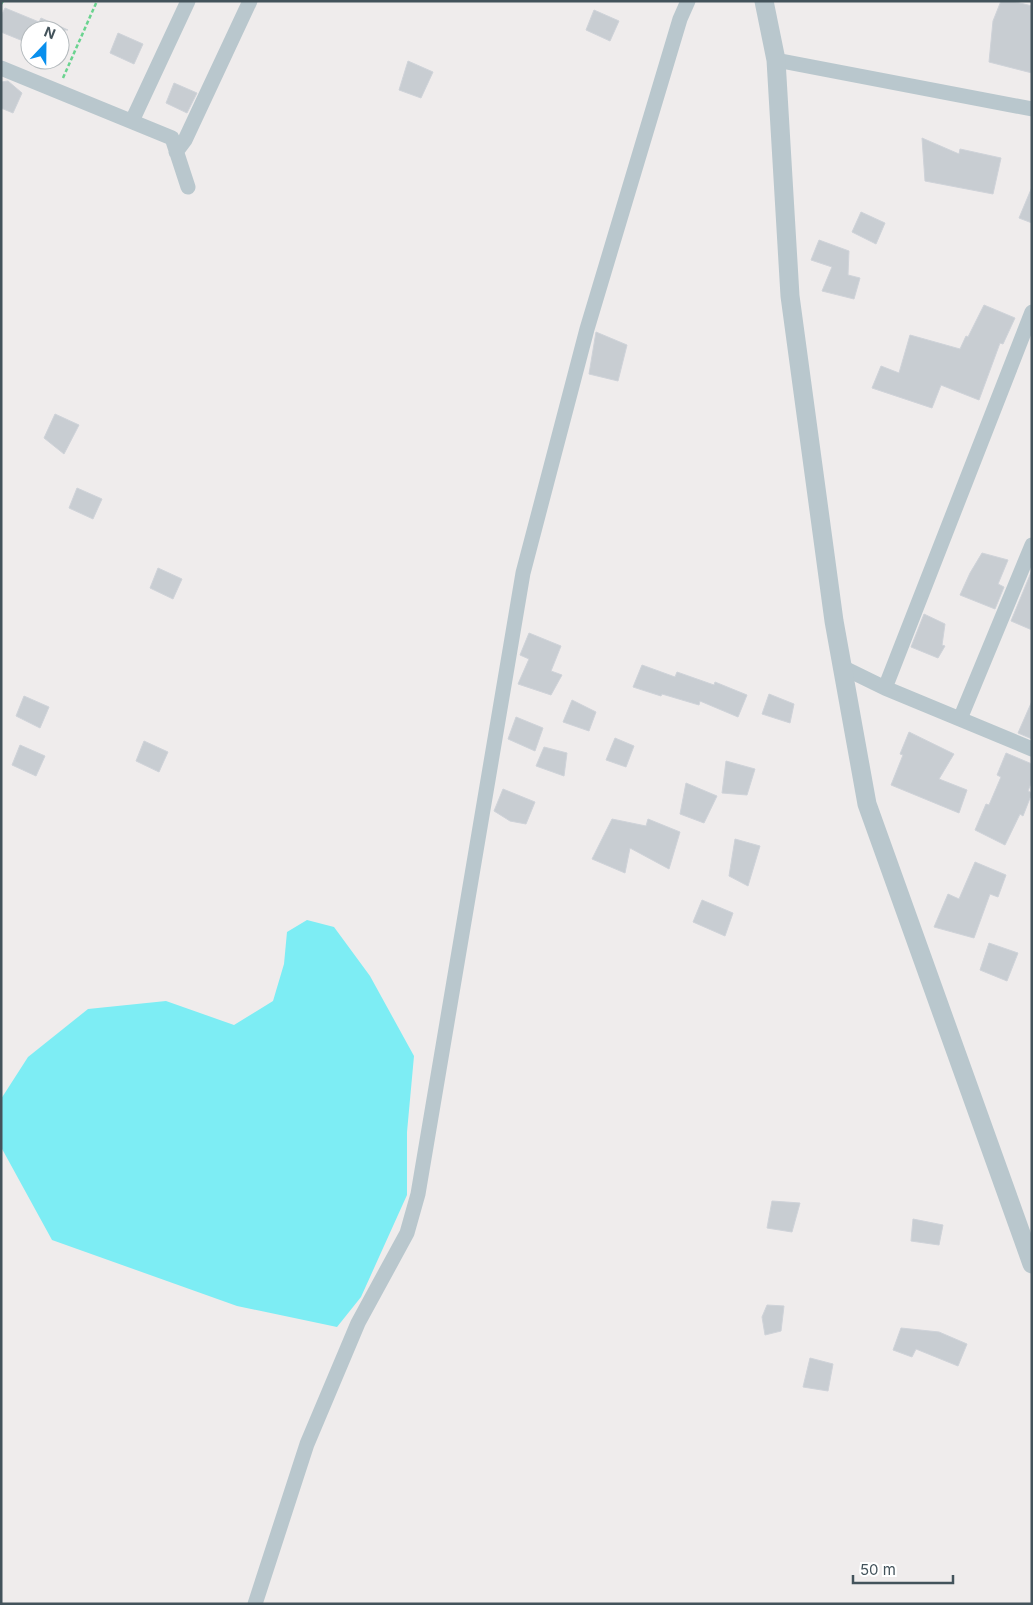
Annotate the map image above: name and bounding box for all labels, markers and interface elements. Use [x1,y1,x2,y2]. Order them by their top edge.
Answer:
north arrow [20,20,70,70]
text: N [42,23,58,42]
scale bar [853,1552,953,1584]
text: 50 m [860,1560,896,1579]

